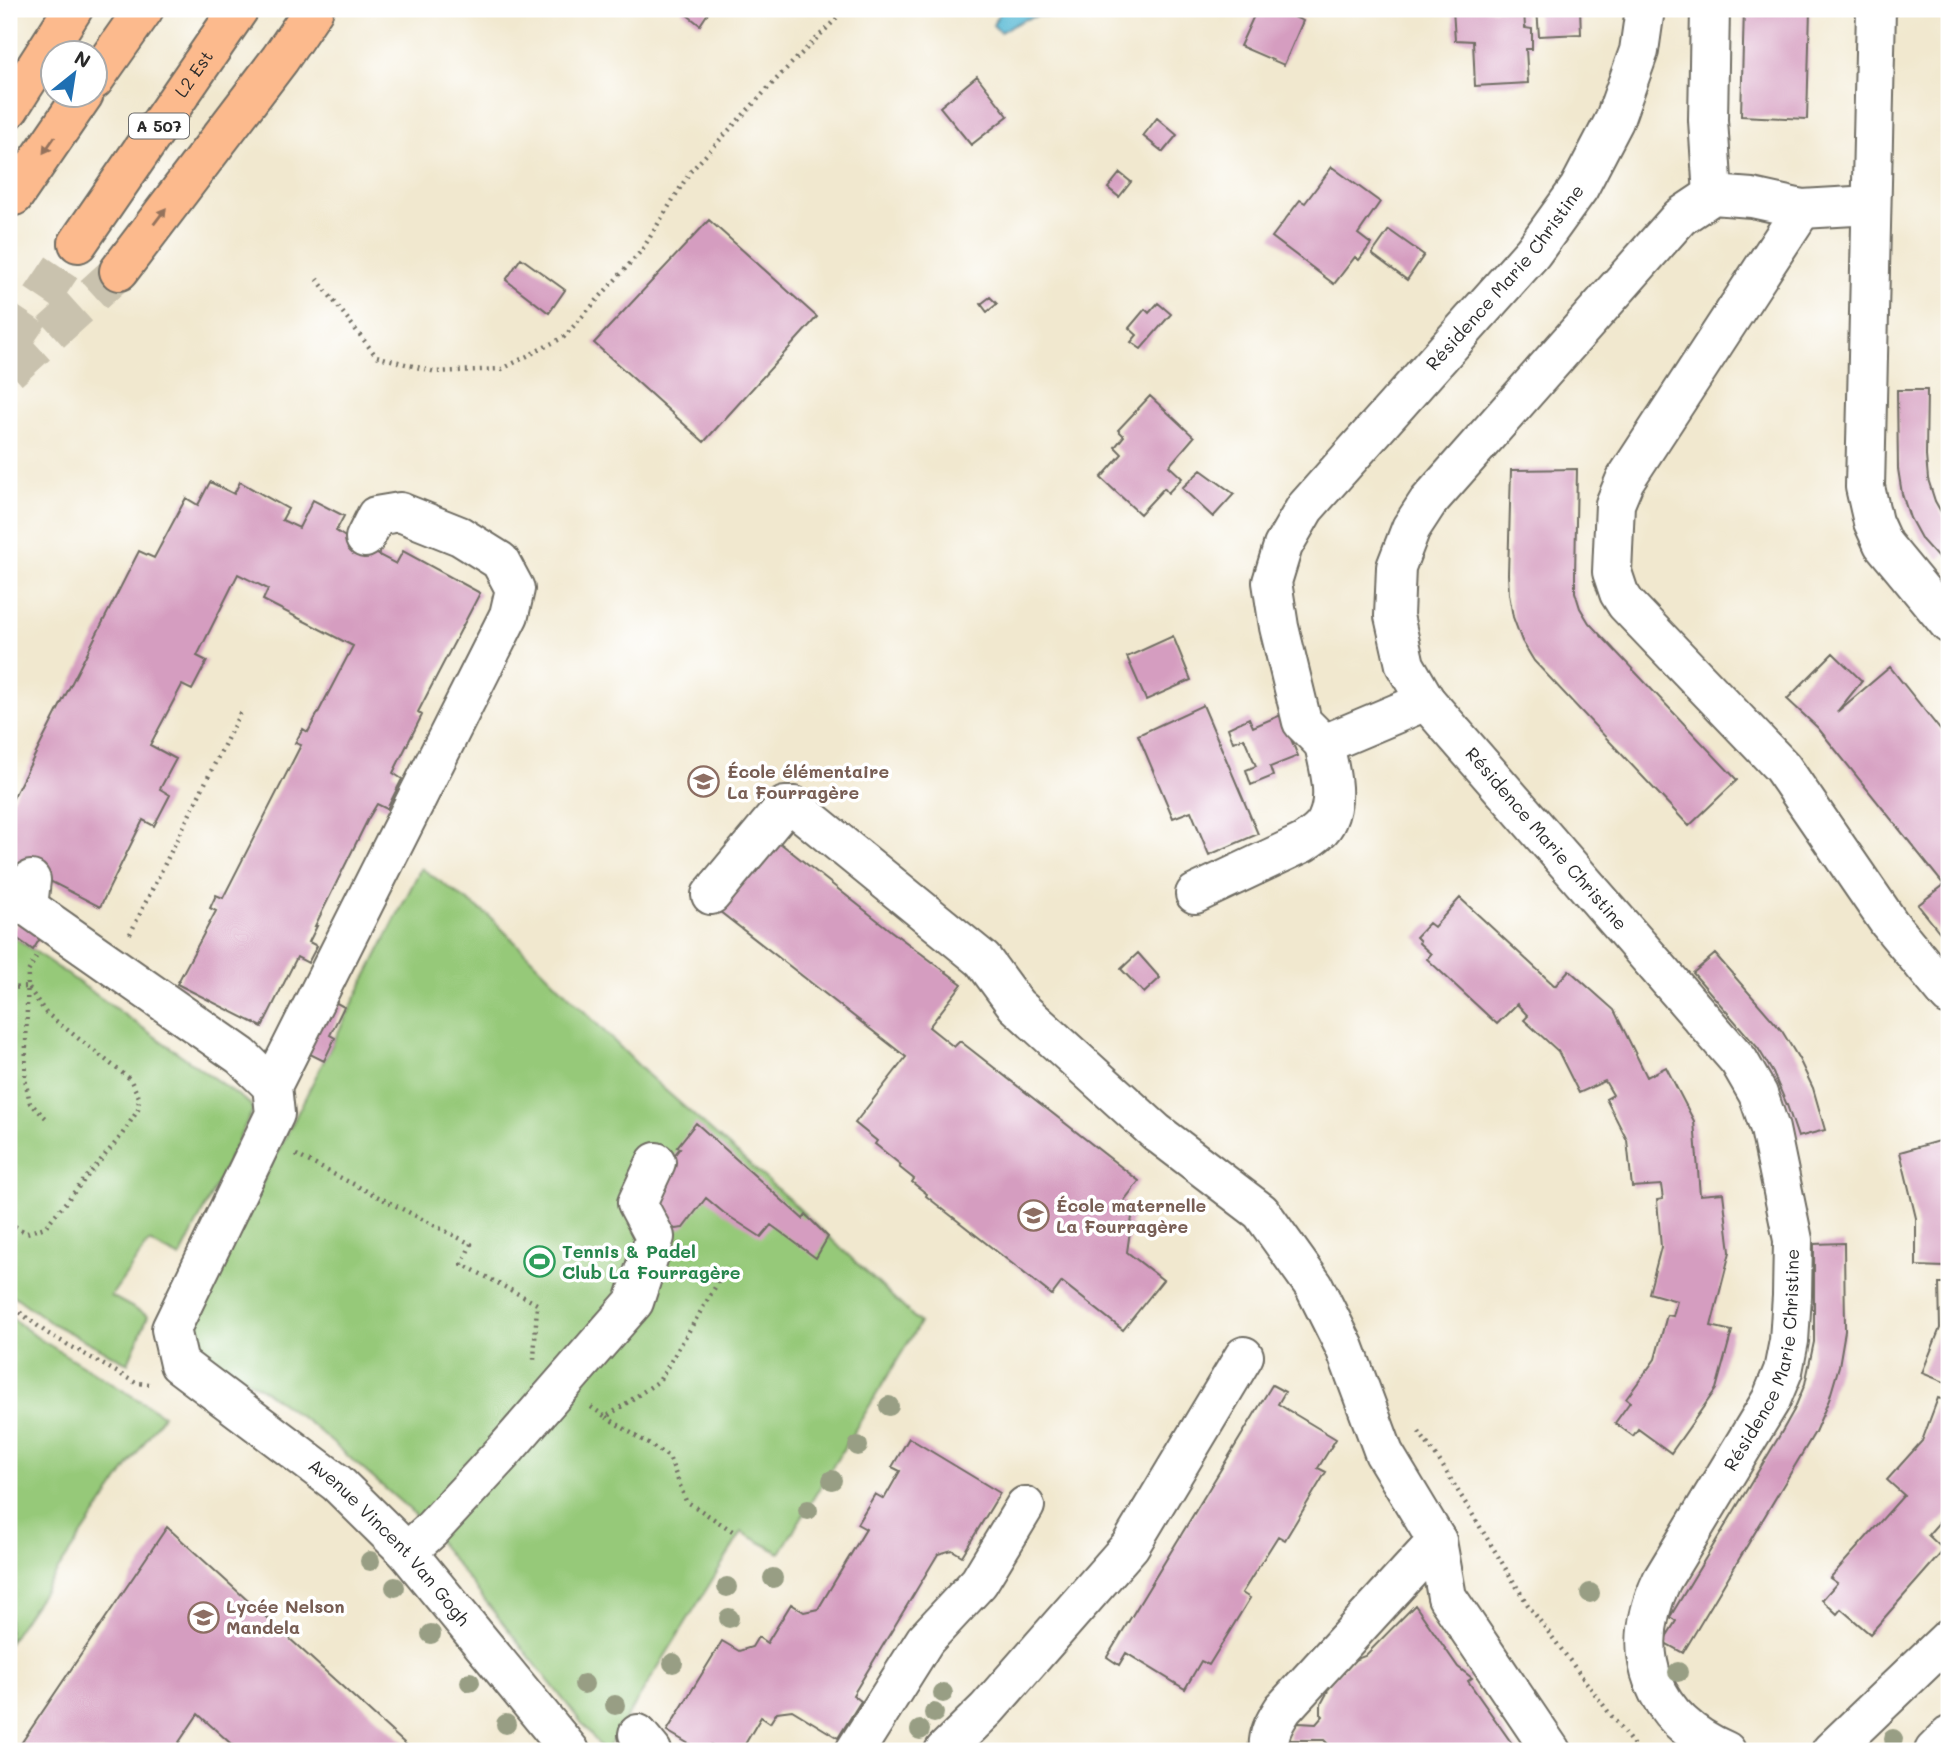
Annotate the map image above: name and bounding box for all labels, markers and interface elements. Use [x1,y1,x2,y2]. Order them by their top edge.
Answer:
north arrow [38,38,108,108]
text: N [70,44,95,73]
street label: L2 Est [169,45,218,102]
road number: A 507 [129,114,189,138]
one-way arrow [42,136,56,154]
street label: Résidence Marie Christine [1420,179,1589,375]
one-way arrow [153,208,168,226]
street label: Résidence Marie Christine [1461,742,1633,935]
place label: École élémentaire La Fourragère [727,759,889,804]
school or university icon: École élémentaire La Fourragère [687,765,721,799]
place label: École maternelle La Fourragère [1056,1193,1206,1238]
school or university icon: École maternelle La Fourragère [1016,1199,1050,1233]
place label: Tennis & Padel Club La Fourragère [562,1239,741,1284]
sports icon: Tennis & Padel Club La Fourragère [522,1245,556,1279]
street label: Résidence Marie Christine [1718,1249,1804,1475]
street label: Avenue Vincent Van Gogh [304,1453,476,1631]
place label: Lycée Nelson Mandela [226,1594,344,1639]
school or university icon: Lycée Nelson Mandela [186,1600,220,1634]

